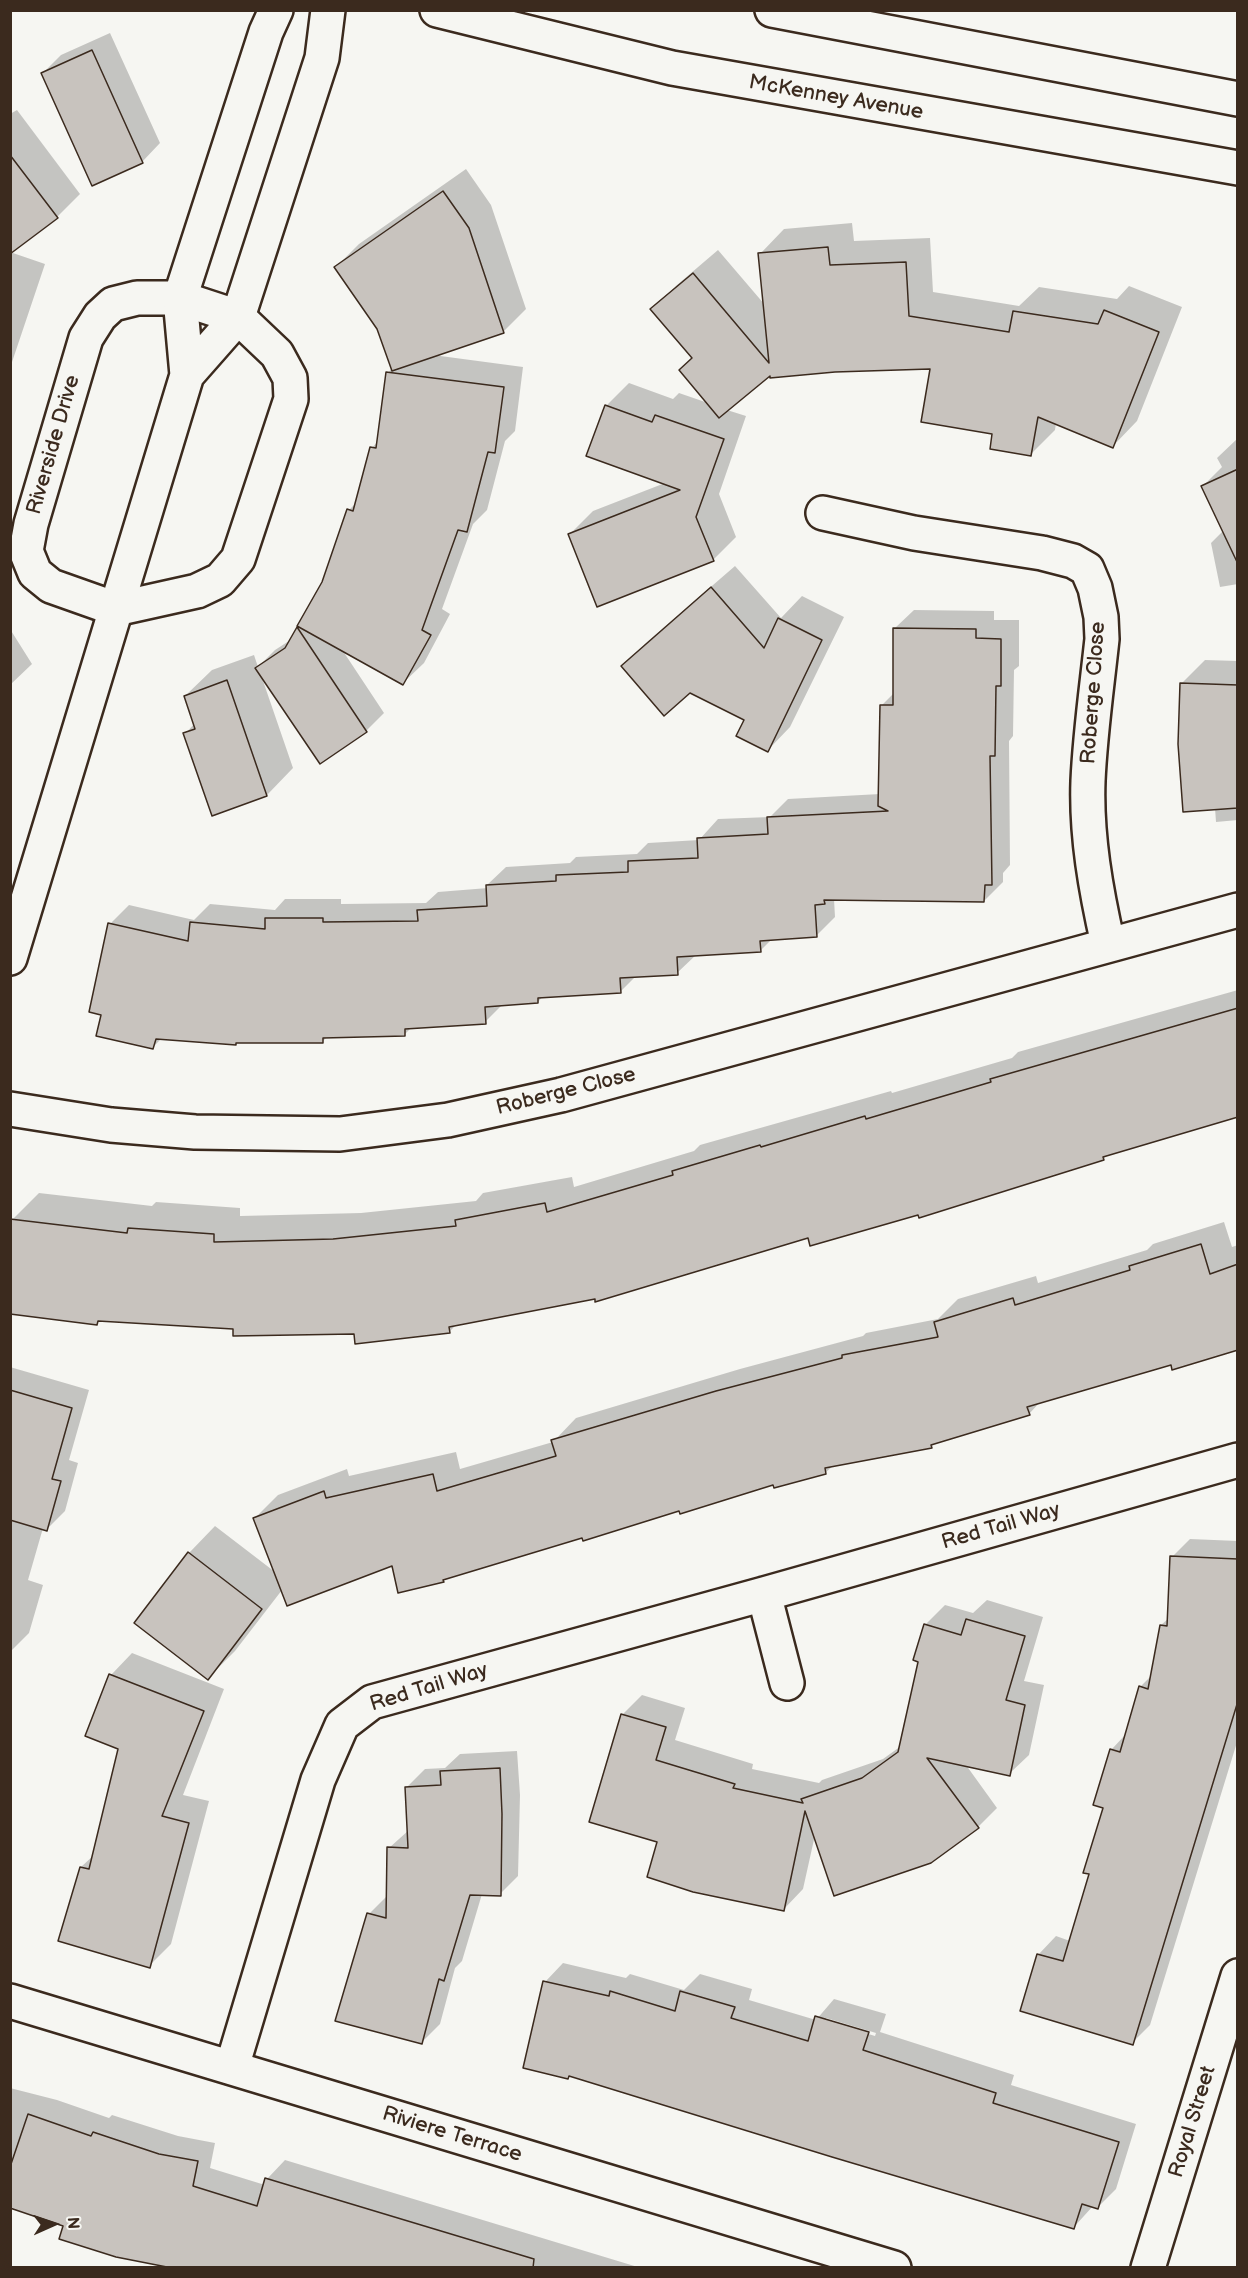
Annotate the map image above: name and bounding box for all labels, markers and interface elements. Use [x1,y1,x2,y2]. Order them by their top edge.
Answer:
street label: McKenney Avenue [747,70,925,126]
street label: Riverside Drive [22,372,86,518]
street label: Roberge Close [1076,621,1112,765]
street label: Roberge Close [494,1062,638,1122]
street label: Red Tail Way [939,1498,1063,1556]
street label: Red Tail Way [367,1658,491,1718]
street label: Royal Street [1164,2063,1222,2181]
street label: Riviere Terrace [379,2102,525,2168]
north arrow [24,2194,84,2254]
text: N [63,2217,82,2230]

